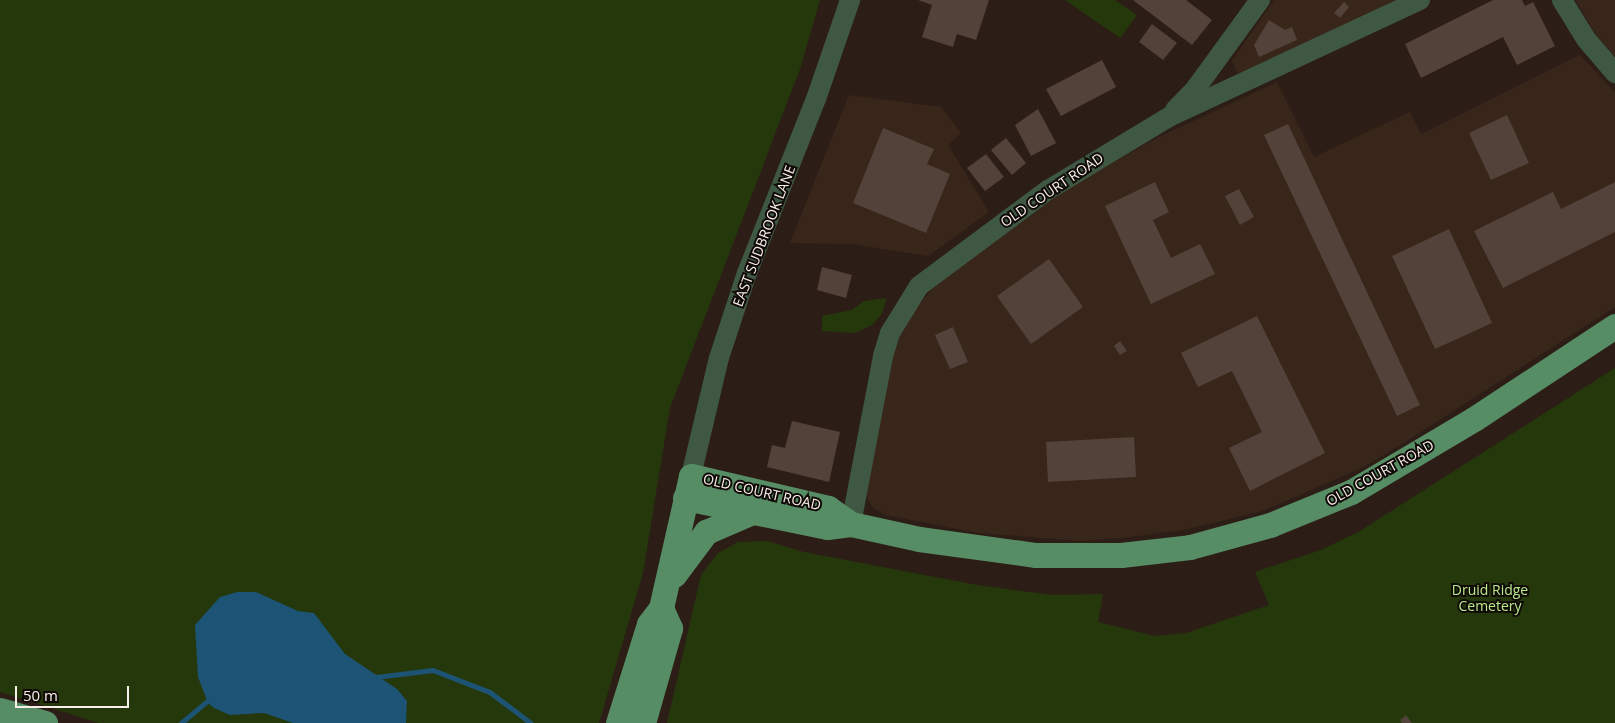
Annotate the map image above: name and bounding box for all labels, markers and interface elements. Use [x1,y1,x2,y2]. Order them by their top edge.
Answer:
street label: OLD COURT ROAD [997,149,1107,231]
street label: EAST SUDBROOK LANE [729,163,799,309]
street label: OLD COURT ROAD [1323,436,1437,510]
street label: OLD COURT ROAD [701,470,823,514]
park label: Druid Ridge Cemetery [1452,582,1528,614]
scale bar [18,676,131,708]
text: 50 m [23,685,58,705]

